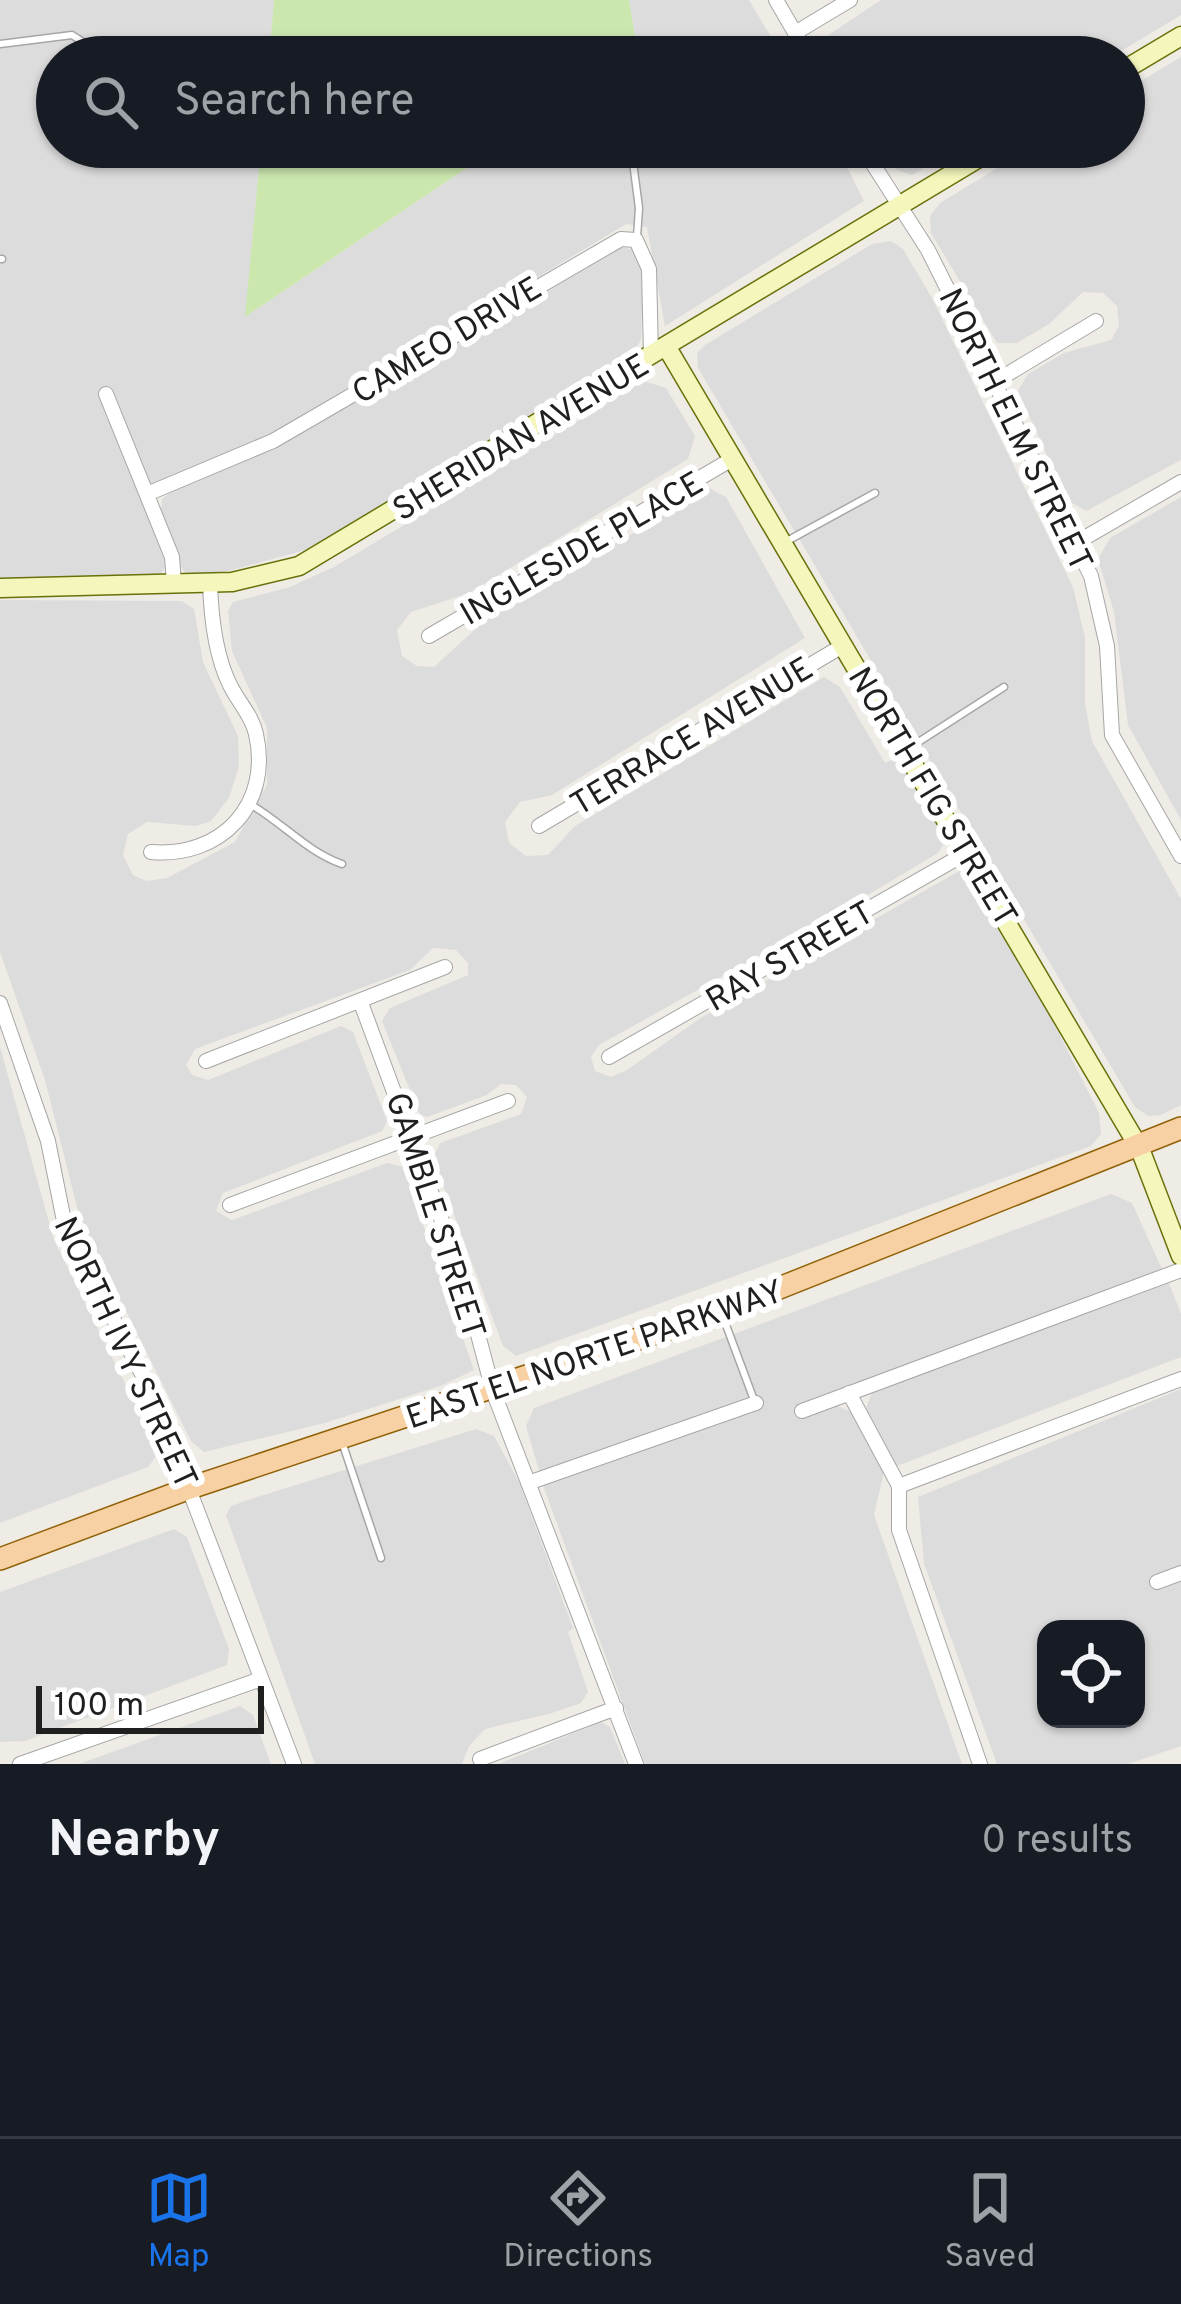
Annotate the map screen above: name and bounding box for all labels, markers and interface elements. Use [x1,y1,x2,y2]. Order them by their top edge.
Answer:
search box [36,36,1145,168]
icon: search [78,69,144,135]
text: Search here [174,74,414,131]
street label: CAMEO DRIVE [345,269,551,416]
street label: NORTH ELM STREET [927,282,1100,579]
street label: SHERIDAN AVENUE [386,346,658,533]
street label: INGLESIDE PLACE [454,464,712,637]
street label: TERRACE AVENUE [564,649,822,827]
street label: NORTH FIG STREET [836,661,1025,936]
street label: RAY STREET [700,894,882,1023]
street label: GAMBLE STREET [374,1088,493,1345]
street label: NORTH IVY STREET [42,1211,205,1496]
street label: EAST EL NORTE PARKWAY [401,1272,789,1441]
map controls [1037,1620,1145,1728]
button: locate [1037,1620,1145,1728]
scale bar [36,1680,264,1733]
text: 100 m [54,1686,144,1728]
text: Nearby [48,1810,220,1875]
text: 0 results [981,1818,1133,1867]
tab: Map [146,2165,212,2279]
tab: Directions [503,2165,653,2279]
tab: Saved [945,2165,1035,2279]

